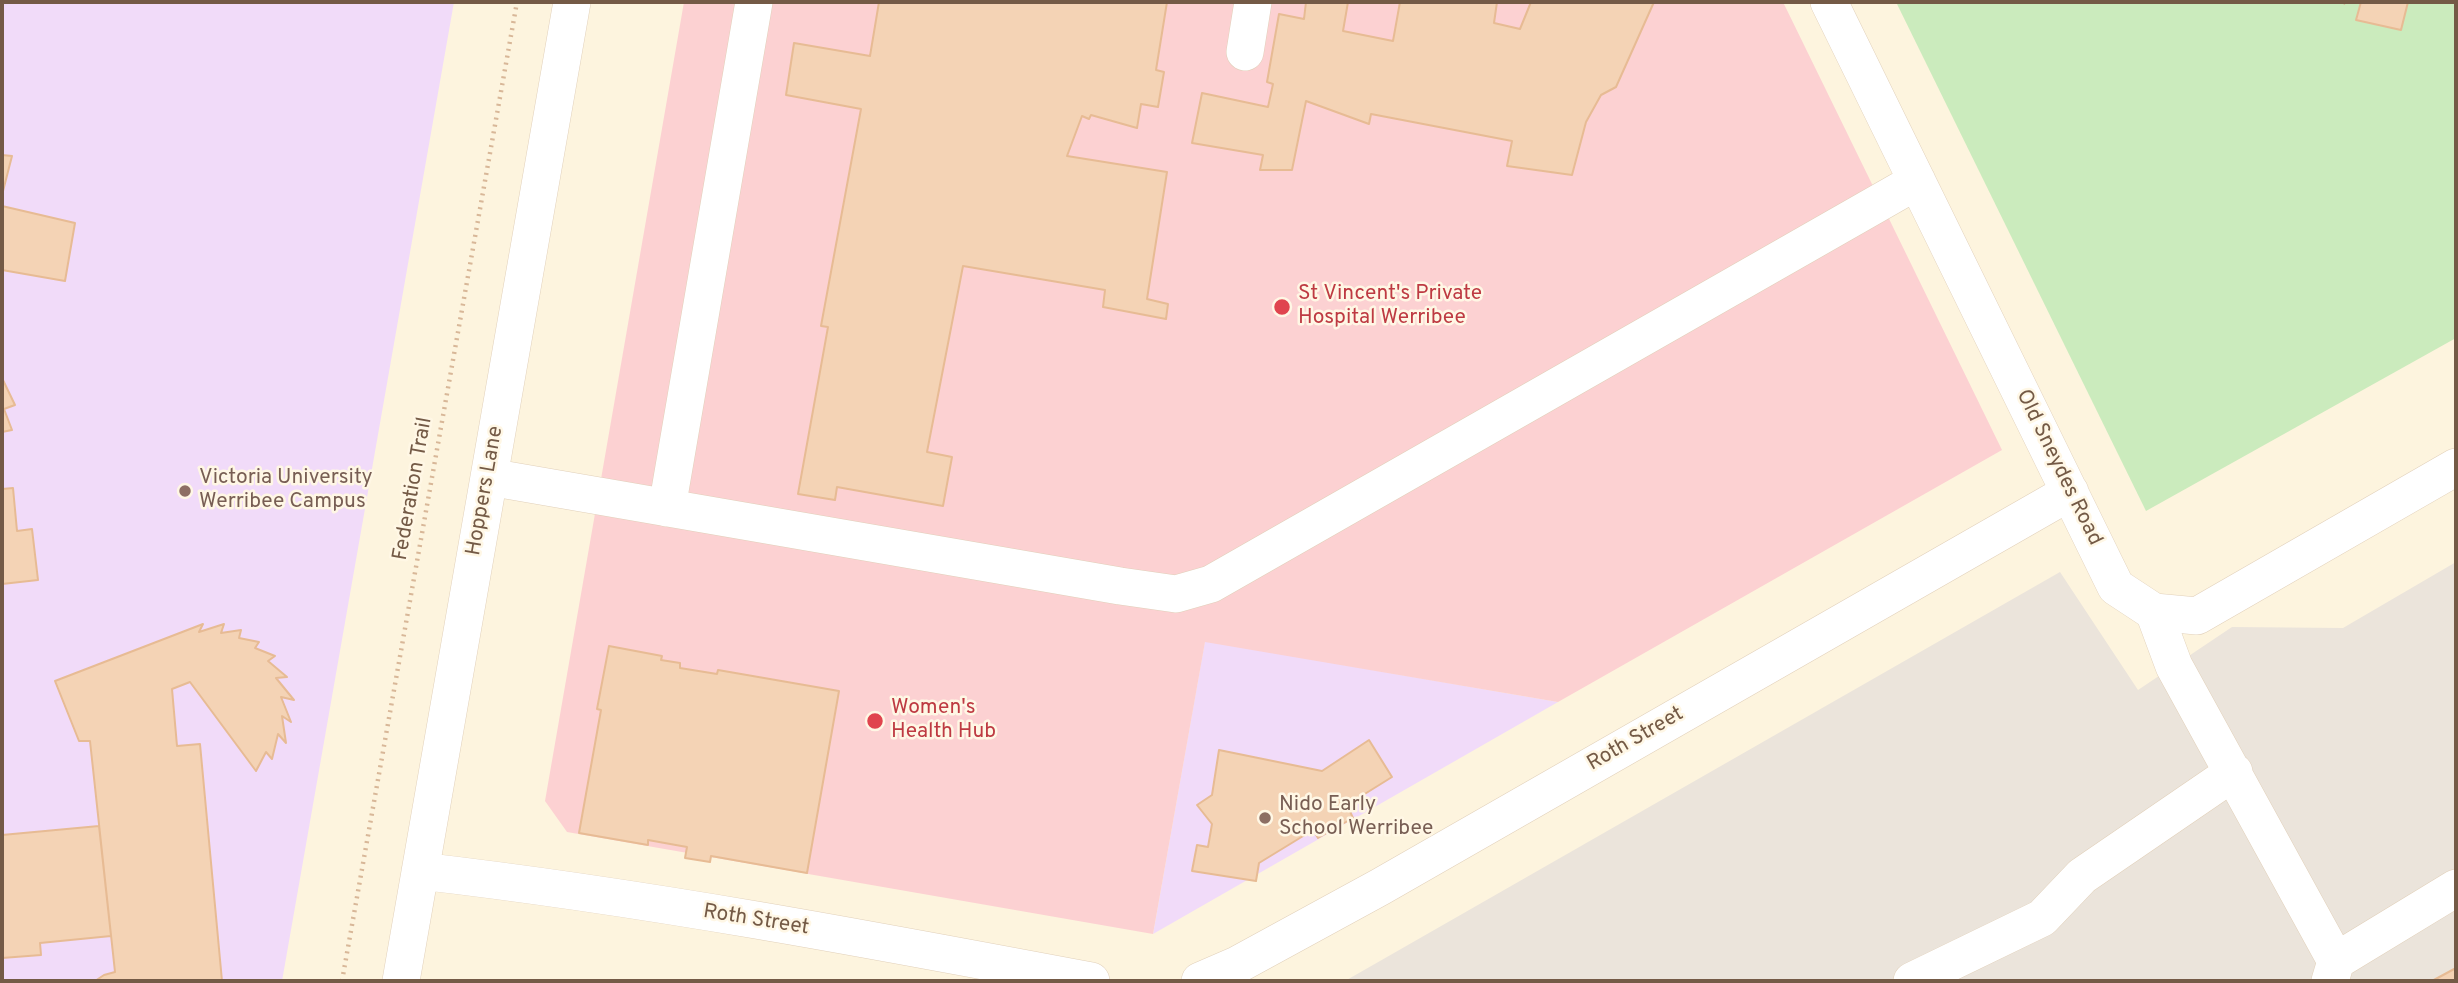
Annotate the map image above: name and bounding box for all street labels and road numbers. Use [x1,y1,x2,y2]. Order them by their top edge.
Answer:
street label: Old Sneydes Road [2009,386,2107,550]
street label: Federation Trail [389,415,439,563]
street label: Hoppers Lane [462,424,510,558]
street label: Roth Street [1583,702,1689,778]
street label: Roth Street [701,900,811,942]

